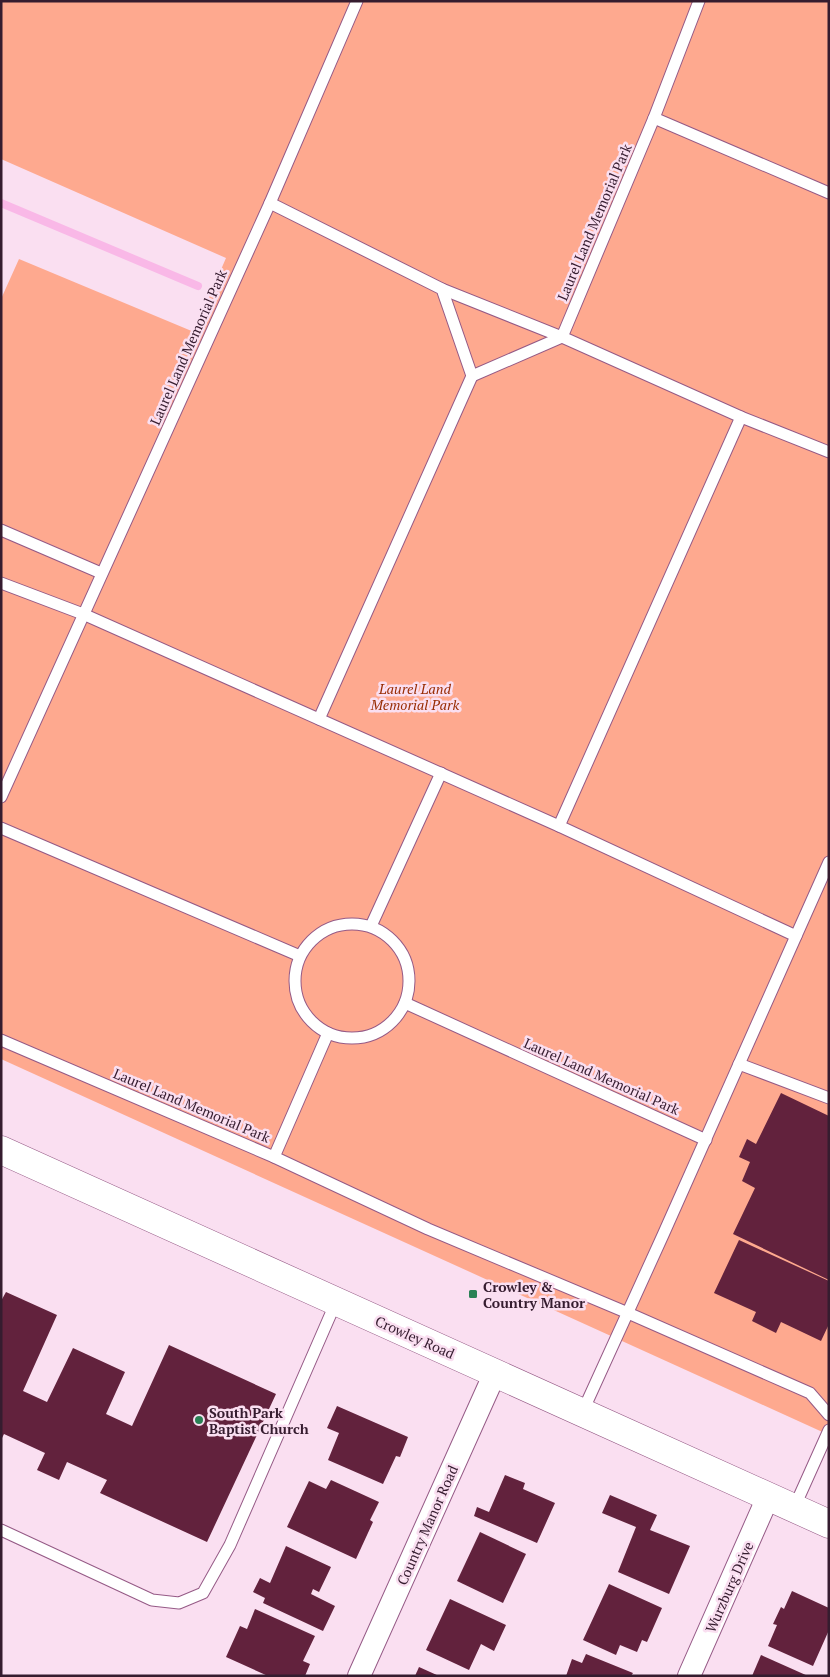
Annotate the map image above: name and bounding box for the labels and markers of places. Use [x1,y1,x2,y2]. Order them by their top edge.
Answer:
place label: Crowley & Country Manor [483,1277,585,1312]
marker: Crowley & Country Manor [467,1288,479,1300]
place label: South Park Baptist Church [209,1403,309,1438]
marker: South Park Baptist Church [193,1414,205,1426]

